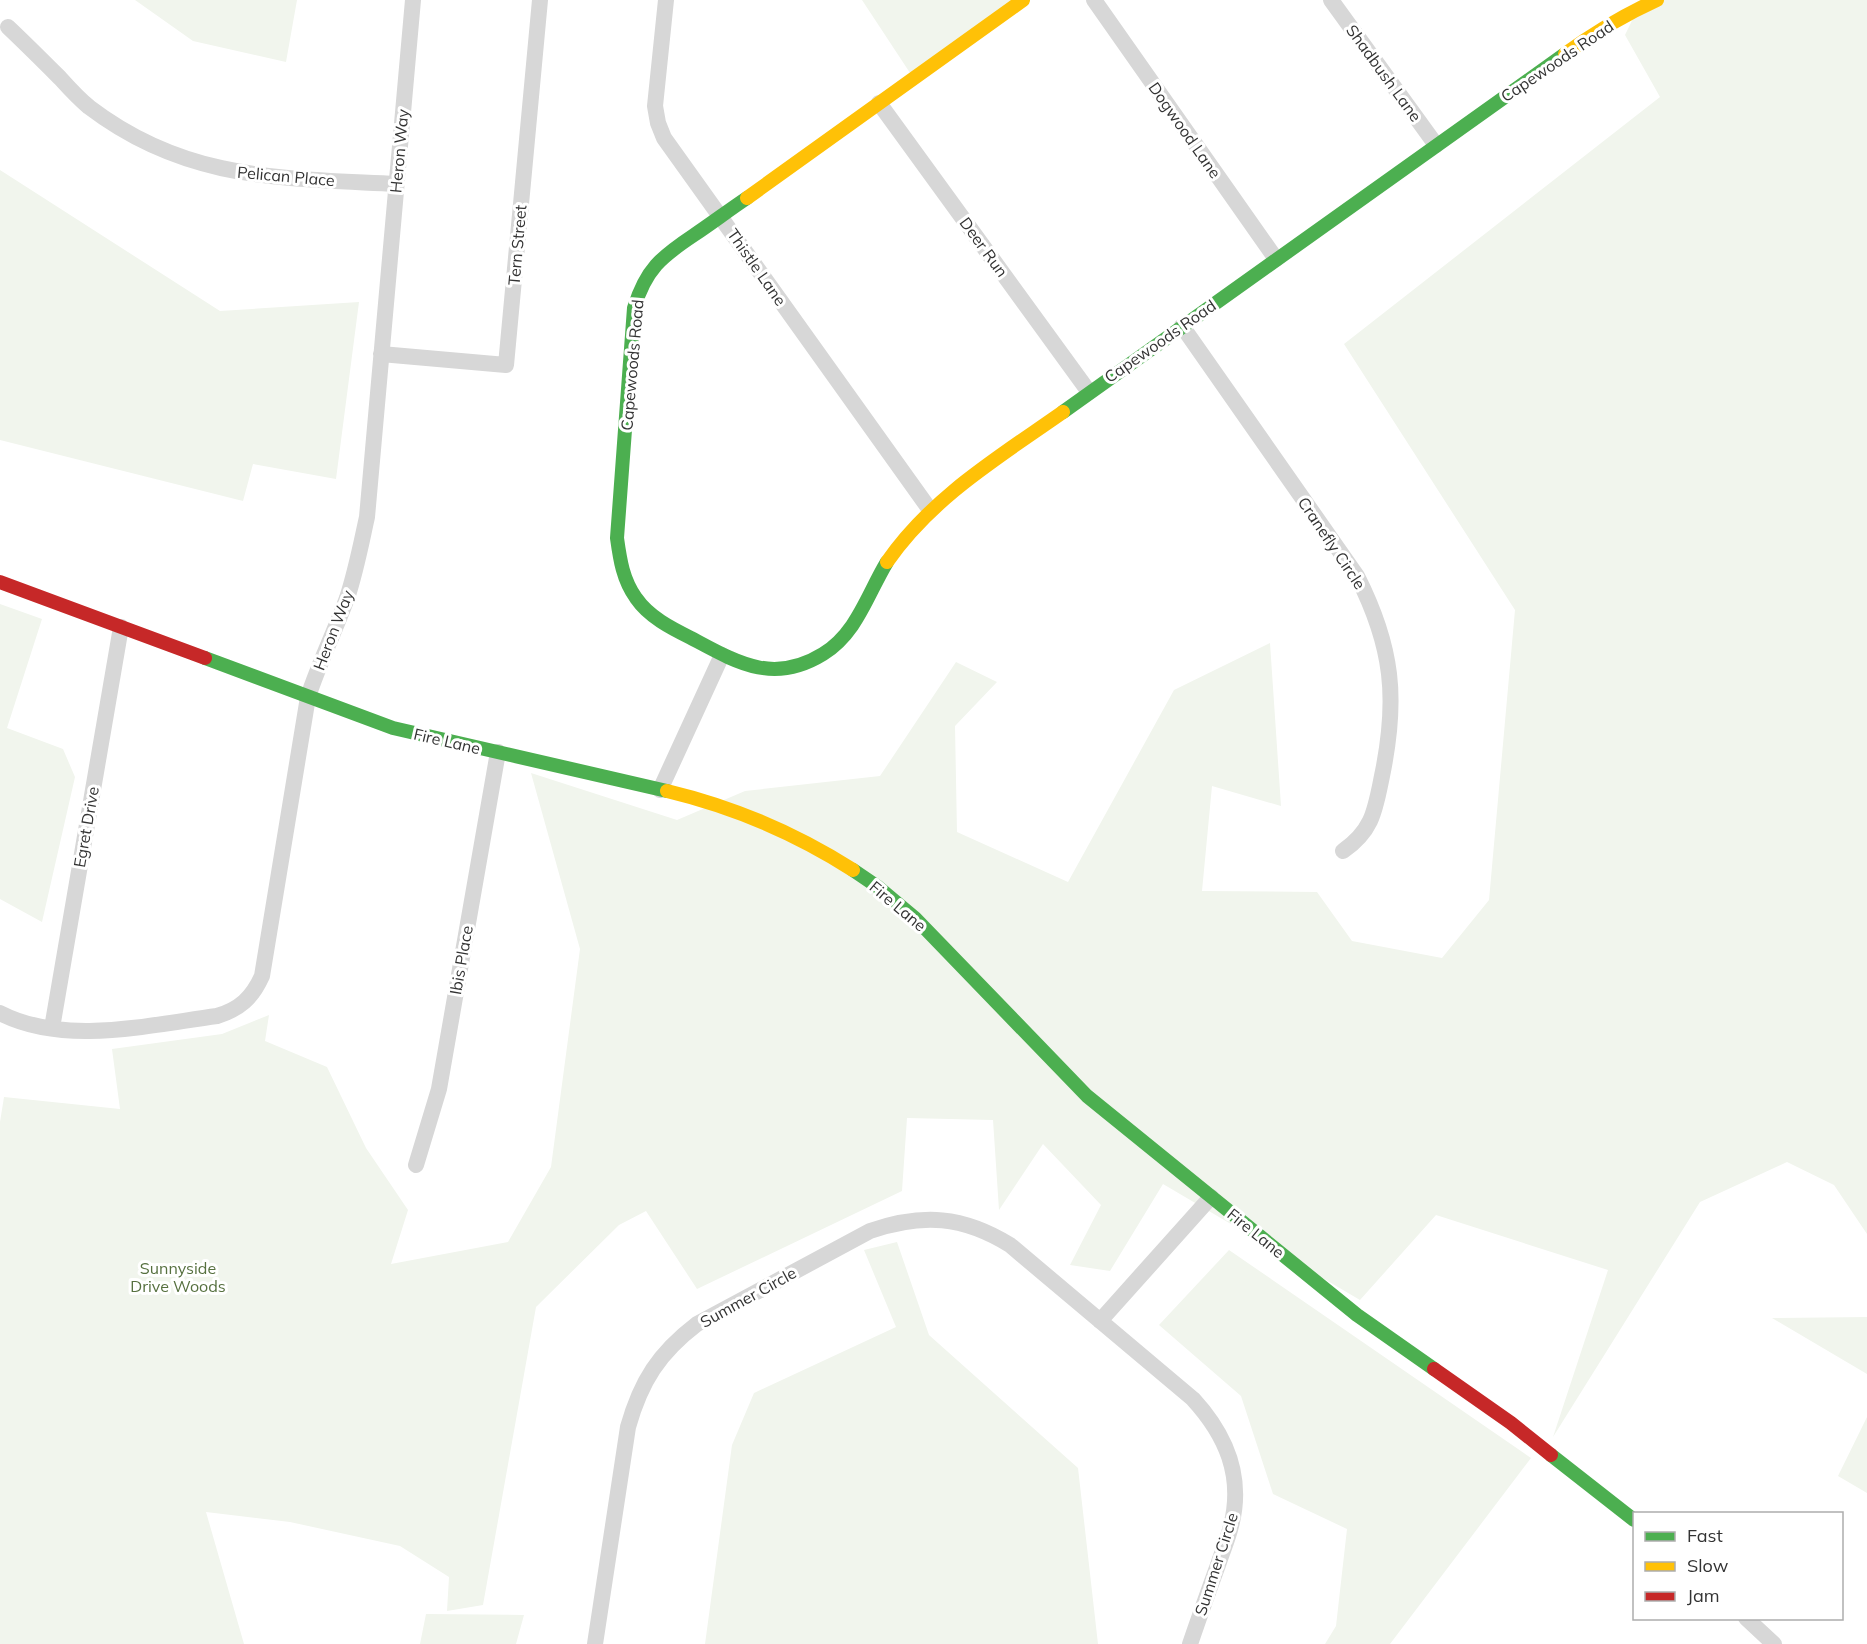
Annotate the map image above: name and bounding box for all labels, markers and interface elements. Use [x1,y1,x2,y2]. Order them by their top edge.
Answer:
street label: Capewoods Road [1497,16,1617,106]
street label: Shadbush Lane [1342,20,1426,126]
street label: Dogwood Lane [1144,78,1226,182]
street label: Heron Way [385,108,413,194]
street label: Pelican Place [236,162,336,190]
street label: Tern Street [504,204,531,286]
street label: Deer Run [956,213,1012,281]
street label: Thistle Lane [723,225,791,309]
street label: Capewoods Road [1100,295,1220,387]
street label: Capewoods Road [616,299,648,431]
street label: Cranefly Circle [1294,493,1370,593]
street label: Heron Way [309,587,358,673]
street label: Fire Lane [412,724,482,758]
street label: Egret Drive [69,785,103,869]
street label: Fire Lane [866,877,930,935]
street label: Ibis Place [445,924,477,996]
street label: Fire Lane [1223,1204,1289,1262]
park label: Sunnyside Drive Woods [130,1258,226,1296]
street label: Summer Circle [696,1262,800,1332]
street label: Summer Circle [1190,1510,1242,1618]
legend [1633,1512,1843,1620]
text: Fast [1687,1524,1723,1547]
text: Slow [1687,1554,1729,1577]
text: Jam [1687,1584,1720,1607]

